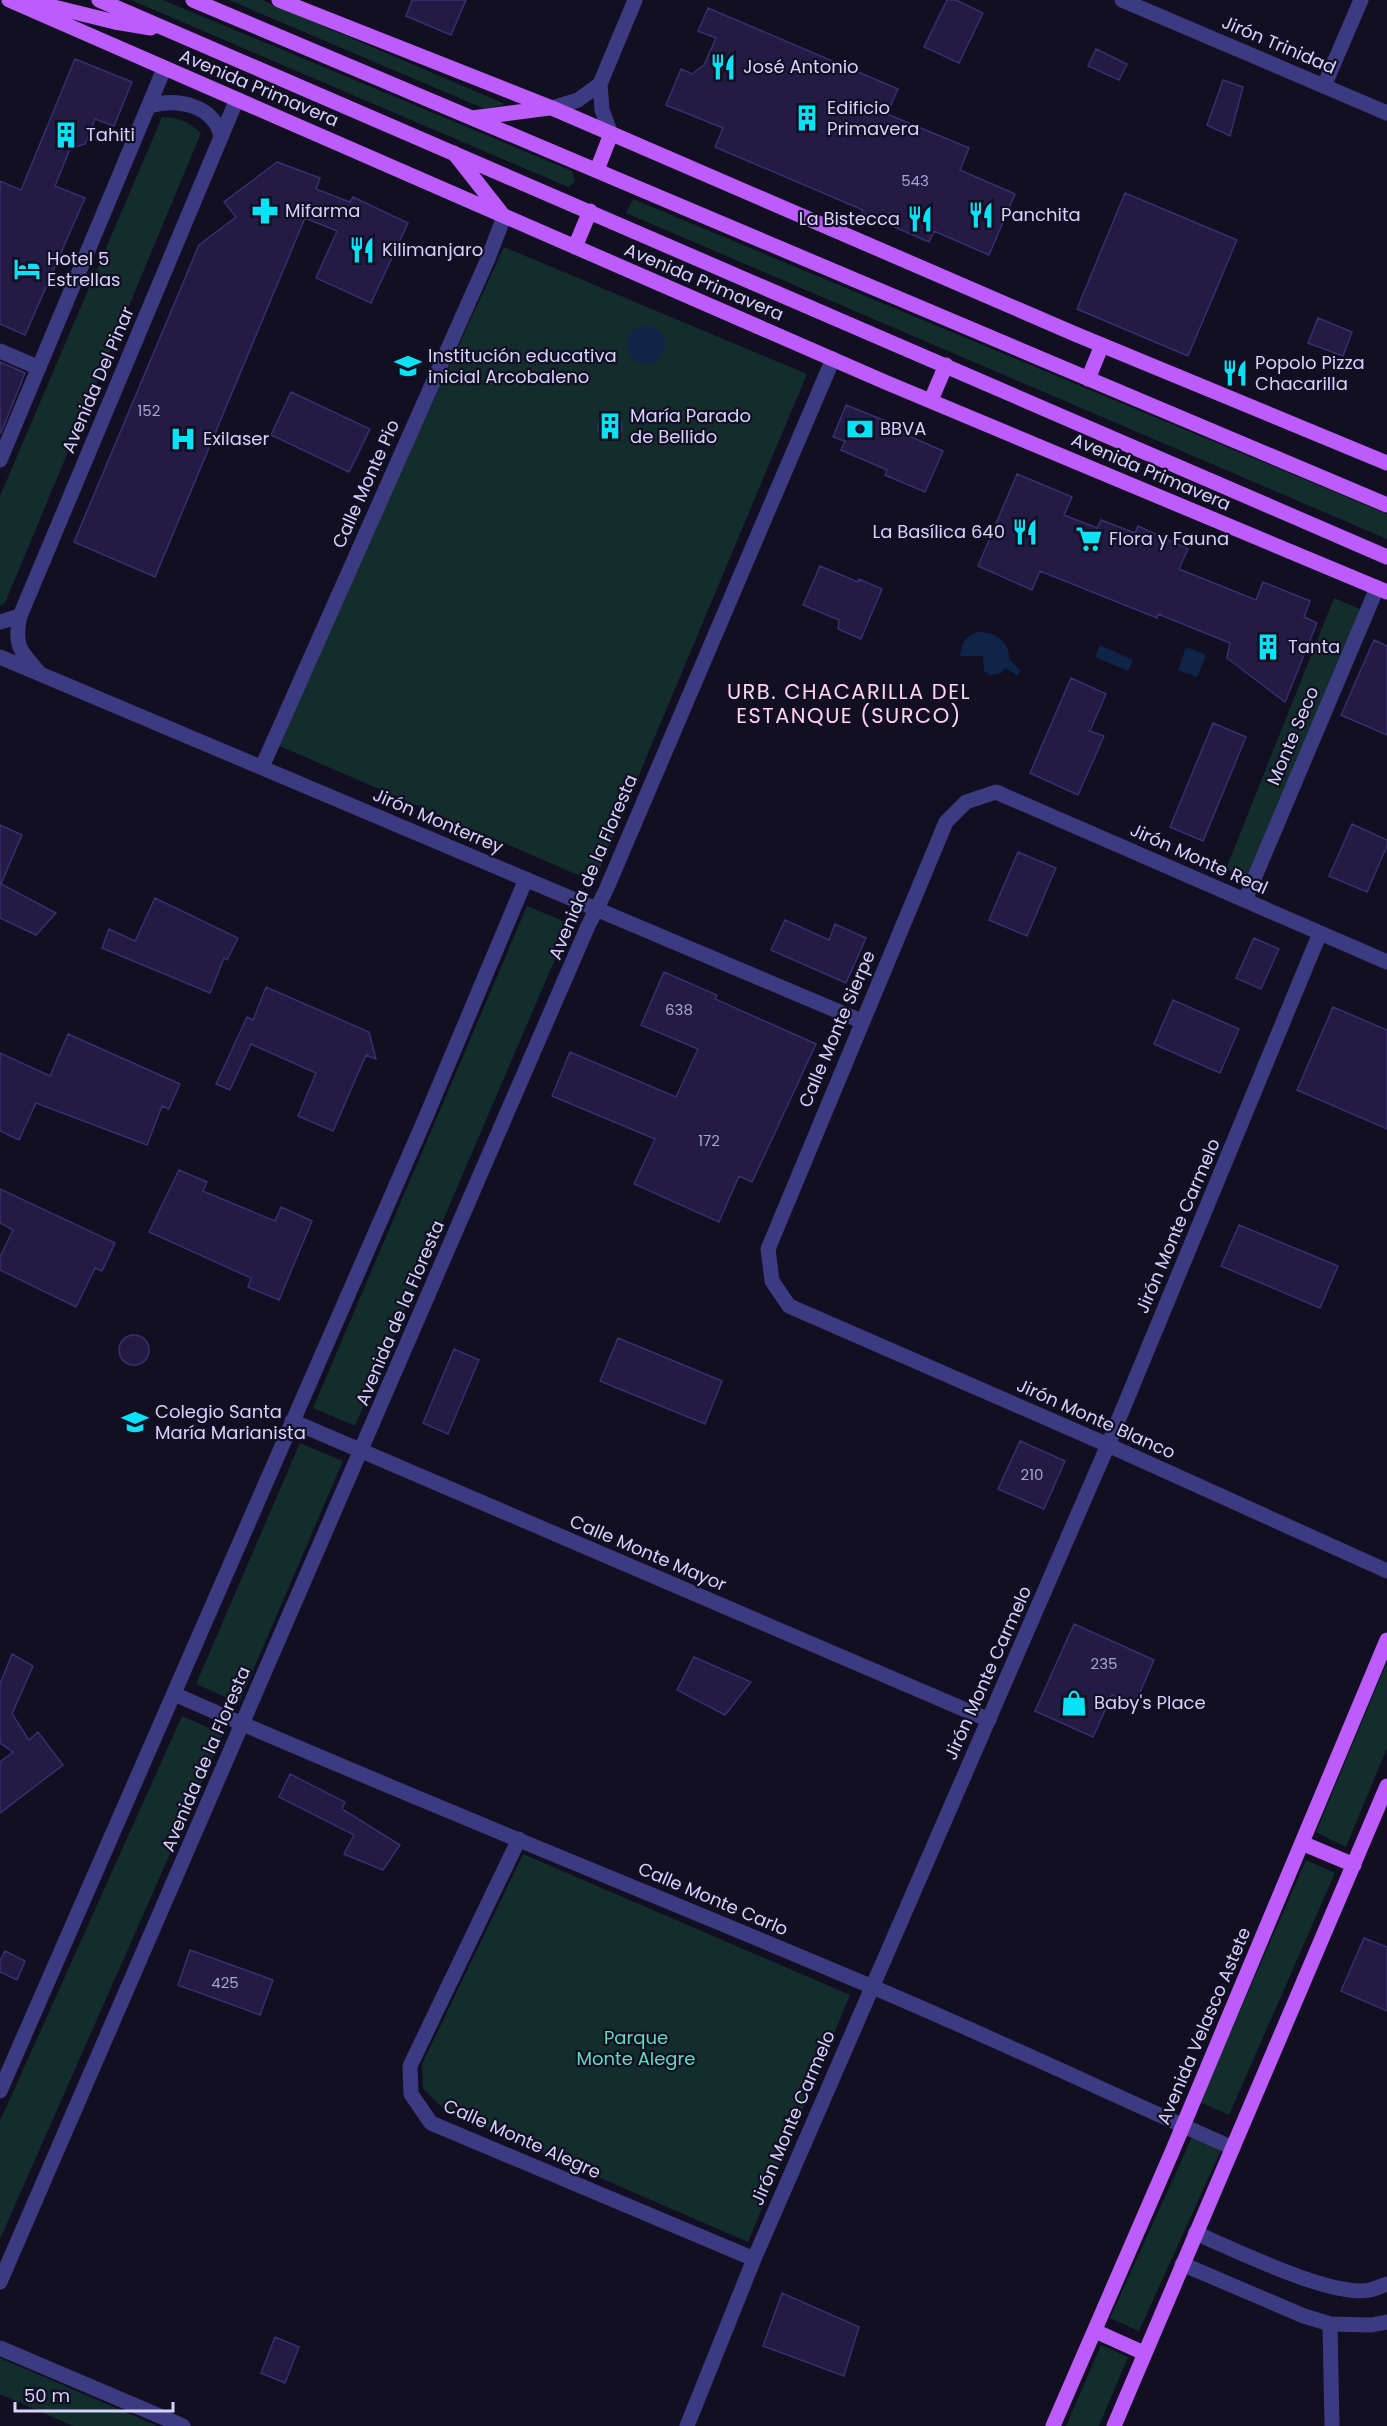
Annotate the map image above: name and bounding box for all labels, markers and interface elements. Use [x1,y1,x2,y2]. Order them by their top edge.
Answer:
street label: Jirón Trinidad [1218,9,1340,80]
street label: Avenida Primavera [176,43,343,132]
restaurant icon: José Antonio [708,52,738,82]
place label: José Antonio [743,54,859,79]
place label: Edificio Primavera [827,95,919,141]
building icon: Edificio Primavera [792,103,822,133]
building icon: Tahiti [51,120,81,150]
place label: Tahiti [86,122,135,147]
house number: 543 [901,170,929,191]
pharmacy icon: Mifarma [250,196,280,226]
place label: Mifarma [285,198,360,223]
restaurant icon: Panchita [966,200,996,230]
place label: Panchita [1001,202,1081,227]
restaurant icon: La Bistecca [905,204,935,234]
place label: La Bistecca [799,206,900,231]
restaurant icon: Kilimanjaro [347,235,377,265]
place label: Kilimanjaro [382,237,483,262]
street label: Avenida Primavera [621,237,788,326]
place label: Hotel 5 Estrellas [47,246,120,292]
hotel icon: Hotel 5 Estrellas [12,254,42,284]
street label: Avenida Del Pinar [55,302,140,457]
place label: Institución educativa inicial Arcobaleno [428,343,617,389]
place label: Popolo Pizza Chacarilla [1255,350,1365,396]
school or university icon: Institución educativa inicial Arcobaleno [393,351,423,381]
restaurant icon: Popolo Pizza Chacarilla [1220,358,1250,388]
house number: 152 [138,400,160,421]
place label: María Parado de Bellido [630,403,751,449]
building icon: María Parado de Bellido [595,411,625,441]
bank icon: BBVA [845,414,875,444]
street label: Calle Monte Pio [326,416,405,552]
place label: BBVA [880,416,926,441]
hospital icon: Exilaser [168,424,198,454]
place label: Exilaser [203,426,269,451]
street label: Avenida Primavera [1068,427,1235,516]
restaurant icon: La Basílica 640 [1010,517,1040,547]
place label: La Basílica 640 [872,519,1005,544]
supermarket icon: Flora y Fauna [1074,524,1104,554]
place label: Flora y Fauna [1109,526,1229,551]
building icon: Tanta [1253,632,1283,662]
place label: Tanta [1288,634,1340,659]
district label: URB. CHACARILLA DEL ESTANQUE (SURCO) [727,677,971,730]
street label: Monte Seco [1260,682,1325,789]
street label: Avenida de la Floresta [542,770,643,963]
street label: Jirón Monterrey [369,782,507,859]
street label: Jirón Monte Real [1126,817,1272,900]
street label: Calle Monte Sierpe [792,947,881,1111]
house number: 638 [665,999,693,1020]
house number: 172 [698,1130,720,1151]
street label: Jirón Monte Carmelo [1129,1134,1226,1317]
street label: Avenida de la Floresta [349,1216,450,1409]
street label: Jirón Monte Blanco [1013,1372,1179,1465]
place label: Colegio Santa María Marianista [155,1399,306,1445]
school or university icon: Colegio Santa María Marianista [120,1407,150,1437]
house number: 210 [1021,1464,1043,1485]
street label: Calle Monte Mayor [566,1508,731,1597]
street label: Jirón Monte Carmelo [938,1582,1037,1764]
house number: 235 [1091,1653,1117,1674]
street label: Avenida de la Floresta [155,1662,256,1855]
shop icon: Baby's Place [1059,1688,1089,1718]
place label: Baby's Place [1094,1690,1206,1715]
street label: Calle Monte Carlo [634,1856,792,1941]
street label: Avenida Velasco Astete [1151,1923,1256,2128]
house number: 425 [211,1972,239,1993]
park label: Parque Monte Alegre [577,2025,695,2071]
street label: Jirón Monte Carmelo [744,2026,841,2209]
street label: Calle Monte Alegre [440,2093,605,2184]
scale bar [15,2375,172,2413]
text: 50 m [24,2383,70,2408]

